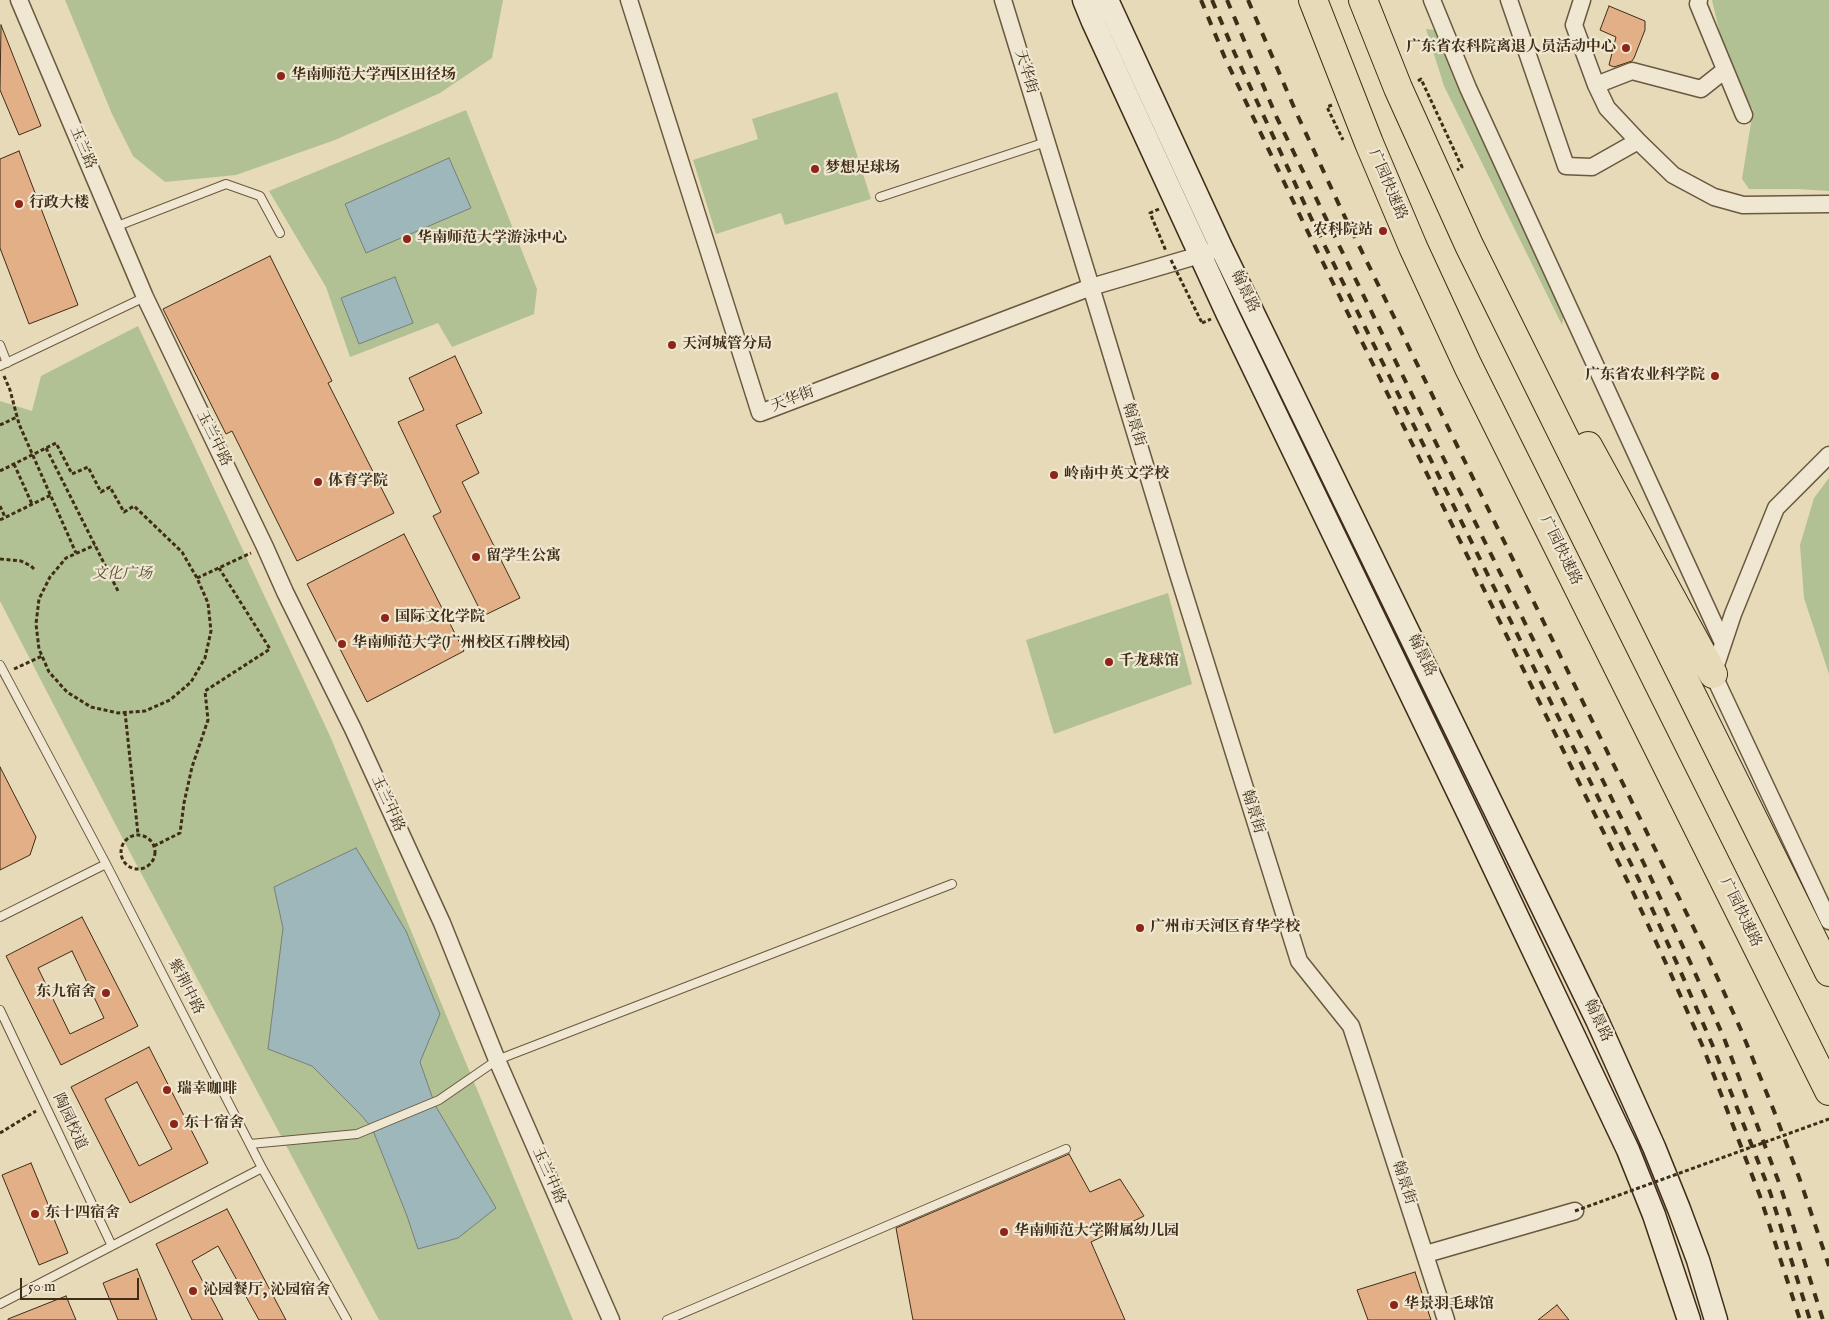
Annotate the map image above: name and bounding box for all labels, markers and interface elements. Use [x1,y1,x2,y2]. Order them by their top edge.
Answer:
place label: 广东省农科院离退人员活动中心 [1406,39,1616,57]
marker: 广东省农科院离退人员活动中心 [1620,42,1632,54]
street label: 天华街 [1010,48,1040,96]
place label: 华南师范大学西区田径场 [291,67,456,85]
marker: 华南师范大学西区田径场 [275,70,287,82]
street label: 玉兰路 [65,124,99,172]
street label: 广园快速路 [1364,147,1410,223]
place label: 梦想足球场 [825,160,900,178]
marker: 梦想足球场 [809,163,821,175]
place label: 行政大楼 [29,195,89,213]
marker: 行政大楼 [13,198,25,210]
place label: 农科院站 [1313,222,1373,240]
marker: 农科院站 [1377,225,1389,237]
place label: 华南师范大学游泳中心 [417,230,567,248]
marker: 华南师范大学游泳中心 [401,233,413,245]
street label: 翰景路 [1226,268,1262,316]
place label: 天河城管分局 [682,336,772,354]
marker: 天河城管分局 [666,339,678,351]
place label: 广东省农业科学院 [1585,367,1705,385]
marker: 广东省农业科学院 [1709,370,1721,382]
street label: 天华街 [769,384,817,416]
street label: 翰景街 [1118,401,1148,449]
street label: 玉兰中路 [192,408,234,470]
place label: 岭南中英文学校 [1064,466,1169,484]
marker: 岭南中英文学校 [1048,469,1060,481]
place label: 体育学院 [328,473,388,491]
marker: 体育学院 [312,476,324,488]
street label: 广园快速路 [1535,513,1585,589]
place label: 留学生公寓 [486,548,561,566]
marker: 留学生公寓 [470,551,482,563]
park label: 文化广场 [92,566,152,584]
place label: 国际文化学院 [395,609,485,627]
marker: 国际文化学院 [379,612,391,624]
street label: 翰景路 [1403,632,1439,680]
place label: 华南师范大学(广州校区石牌校园) [352,635,570,653]
marker: 华南师范大学(广州校区石牌校园) [336,638,348,650]
place label: 千龙球馆 [1119,653,1179,671]
marker: 千龙球馆 [1103,656,1115,668]
street label: 玉兰中路 [367,773,407,835]
street label: 翰景街 [1237,788,1267,836]
street label: 广园快速路 [1715,875,1765,951]
place label: 广州市天河区育华学校 [1150,919,1300,937]
marker: 广州市天河区育华学校 [1134,922,1146,934]
street label: 紫荆中路 [163,956,207,1018]
place label: 东九宿舍 [36,984,96,1002]
marker: 东九宿舍 [100,987,112,999]
street label: 翰景路 [1579,997,1615,1045]
place label: 瑞幸咖啡 [177,1081,237,1099]
marker: 瑞幸咖啡 [161,1084,173,1096]
street label: 陶园校道 [48,1091,90,1153]
place label: 东十宿舍 [184,1115,244,1133]
marker: 东十宿舍 [168,1118,180,1130]
street label: 玉兰中路 [528,1145,568,1207]
street label: 翰景街 [1387,1159,1419,1207]
place label: 东十四宿舍 [45,1205,120,1223]
marker: 东十四宿舍 [29,1208,41,1220]
place label: 华南师范大学附属幼儿园 [1014,1223,1179,1241]
marker: 华南师范大学附属幼儿园 [998,1226,1010,1238]
scale bar [22,1268,141,1300]
text: 50 m [28,1277,56,1296]
place label: 沁园餐厅, 沁园宿舍 [203,1282,330,1300]
marker: 沁园餐厅, 沁园宿舍 [187,1285,199,1297]
place label: 华景羽毛球馆 [1404,1296,1494,1314]
marker: 华景羽毛球馆 [1388,1299,1400,1311]

